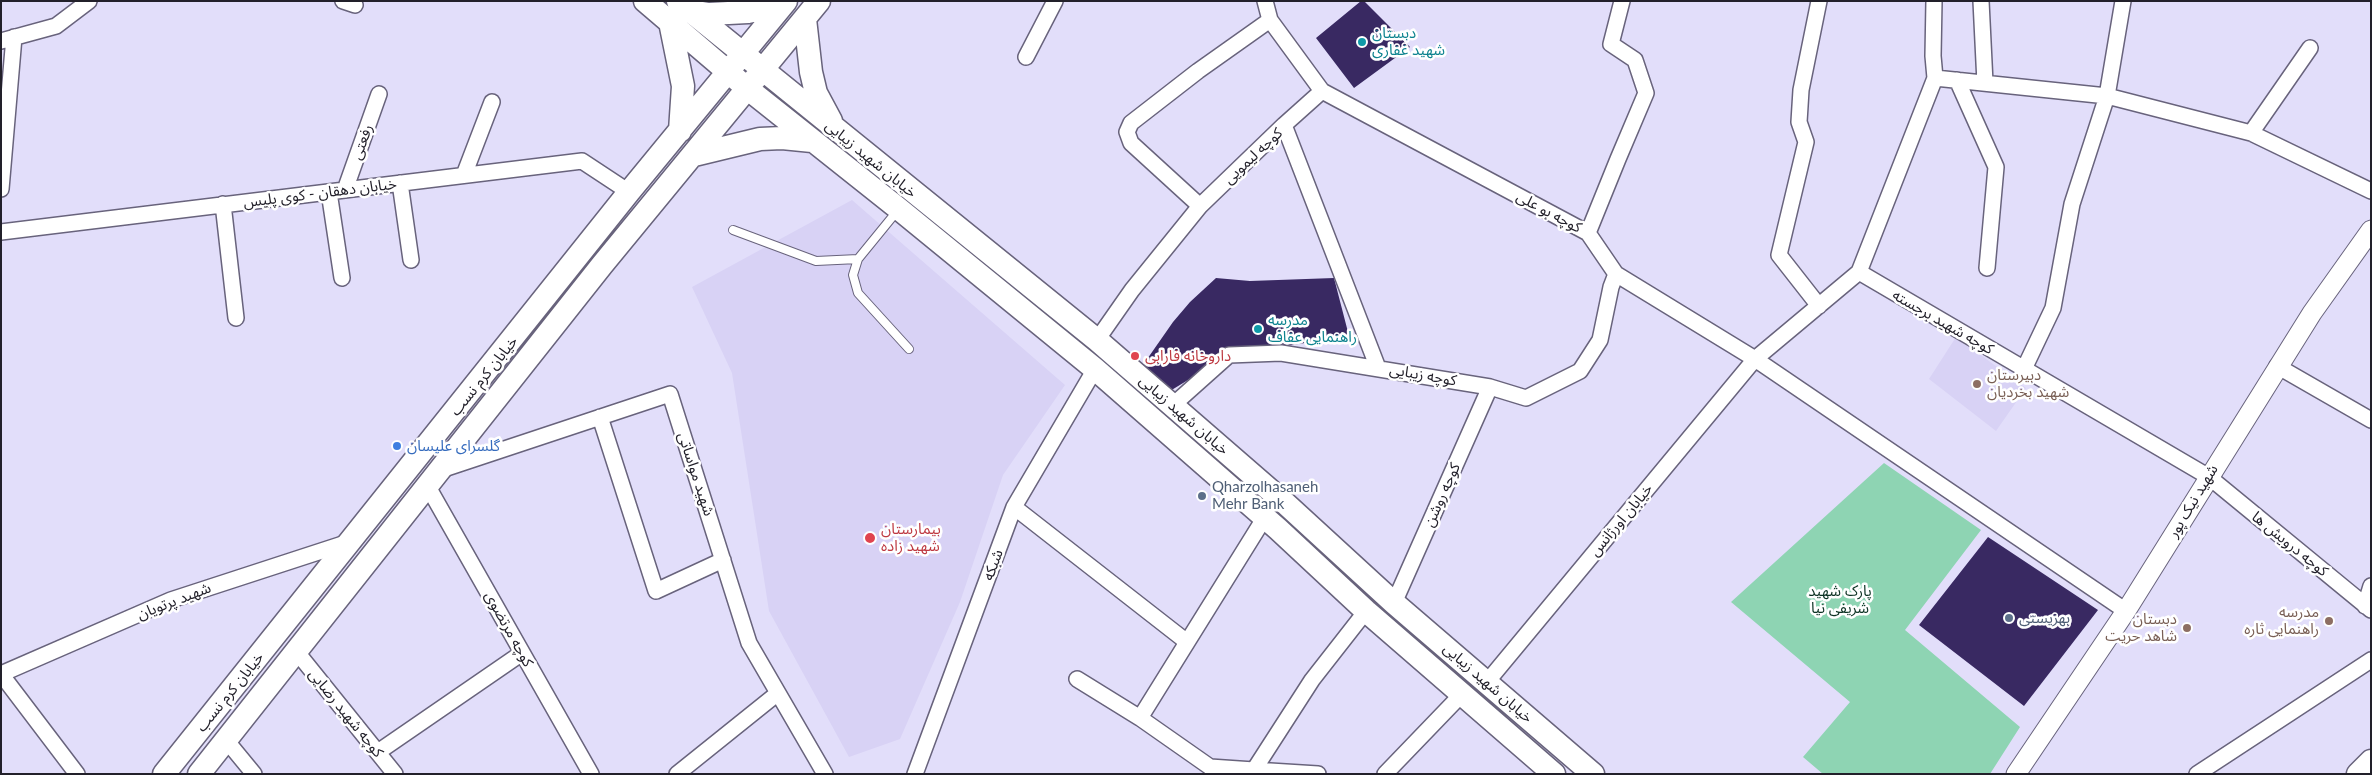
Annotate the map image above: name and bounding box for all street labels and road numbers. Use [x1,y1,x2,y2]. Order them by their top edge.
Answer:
street label: خیابان شهید زیبایی [822,117,920,201]
street label: رفعتی [347,122,377,162]
street label: کوچه لیمویی [1220,124,1286,188]
street label: خیابان دهقان - کوی پلیس [242,175,398,211]
street label: کوچه بو علی [1513,187,1585,237]
street label: کوچه شهید برجسته [1889,286,1997,358]
street label: خیابان کرم نسب [446,333,522,419]
street label: کوچه زیبایی [1388,360,1458,390]
street label: خیابان شهید زیبایی [1136,371,1232,459]
street label: شهید مواساتی [674,430,718,518]
street label: کوچه روشن [1420,460,1464,530]
street label: شهید نیک پور [2164,461,2222,541]
street label: خیابان اورژانس [1586,480,1656,560]
street label: کوچه درویش ها [2248,508,2332,580]
street label: شبکه [979,547,1007,583]
street label: شهید پرتویان [135,579,213,623]
street label: کوچه مرتضوی [481,588,537,670]
street label: خیابان شهید زیبایی [1440,639,1536,727]
street label: خیابان کرم نسب [192,649,268,735]
street label: کوچه شهید رضایی [305,665,387,761]

